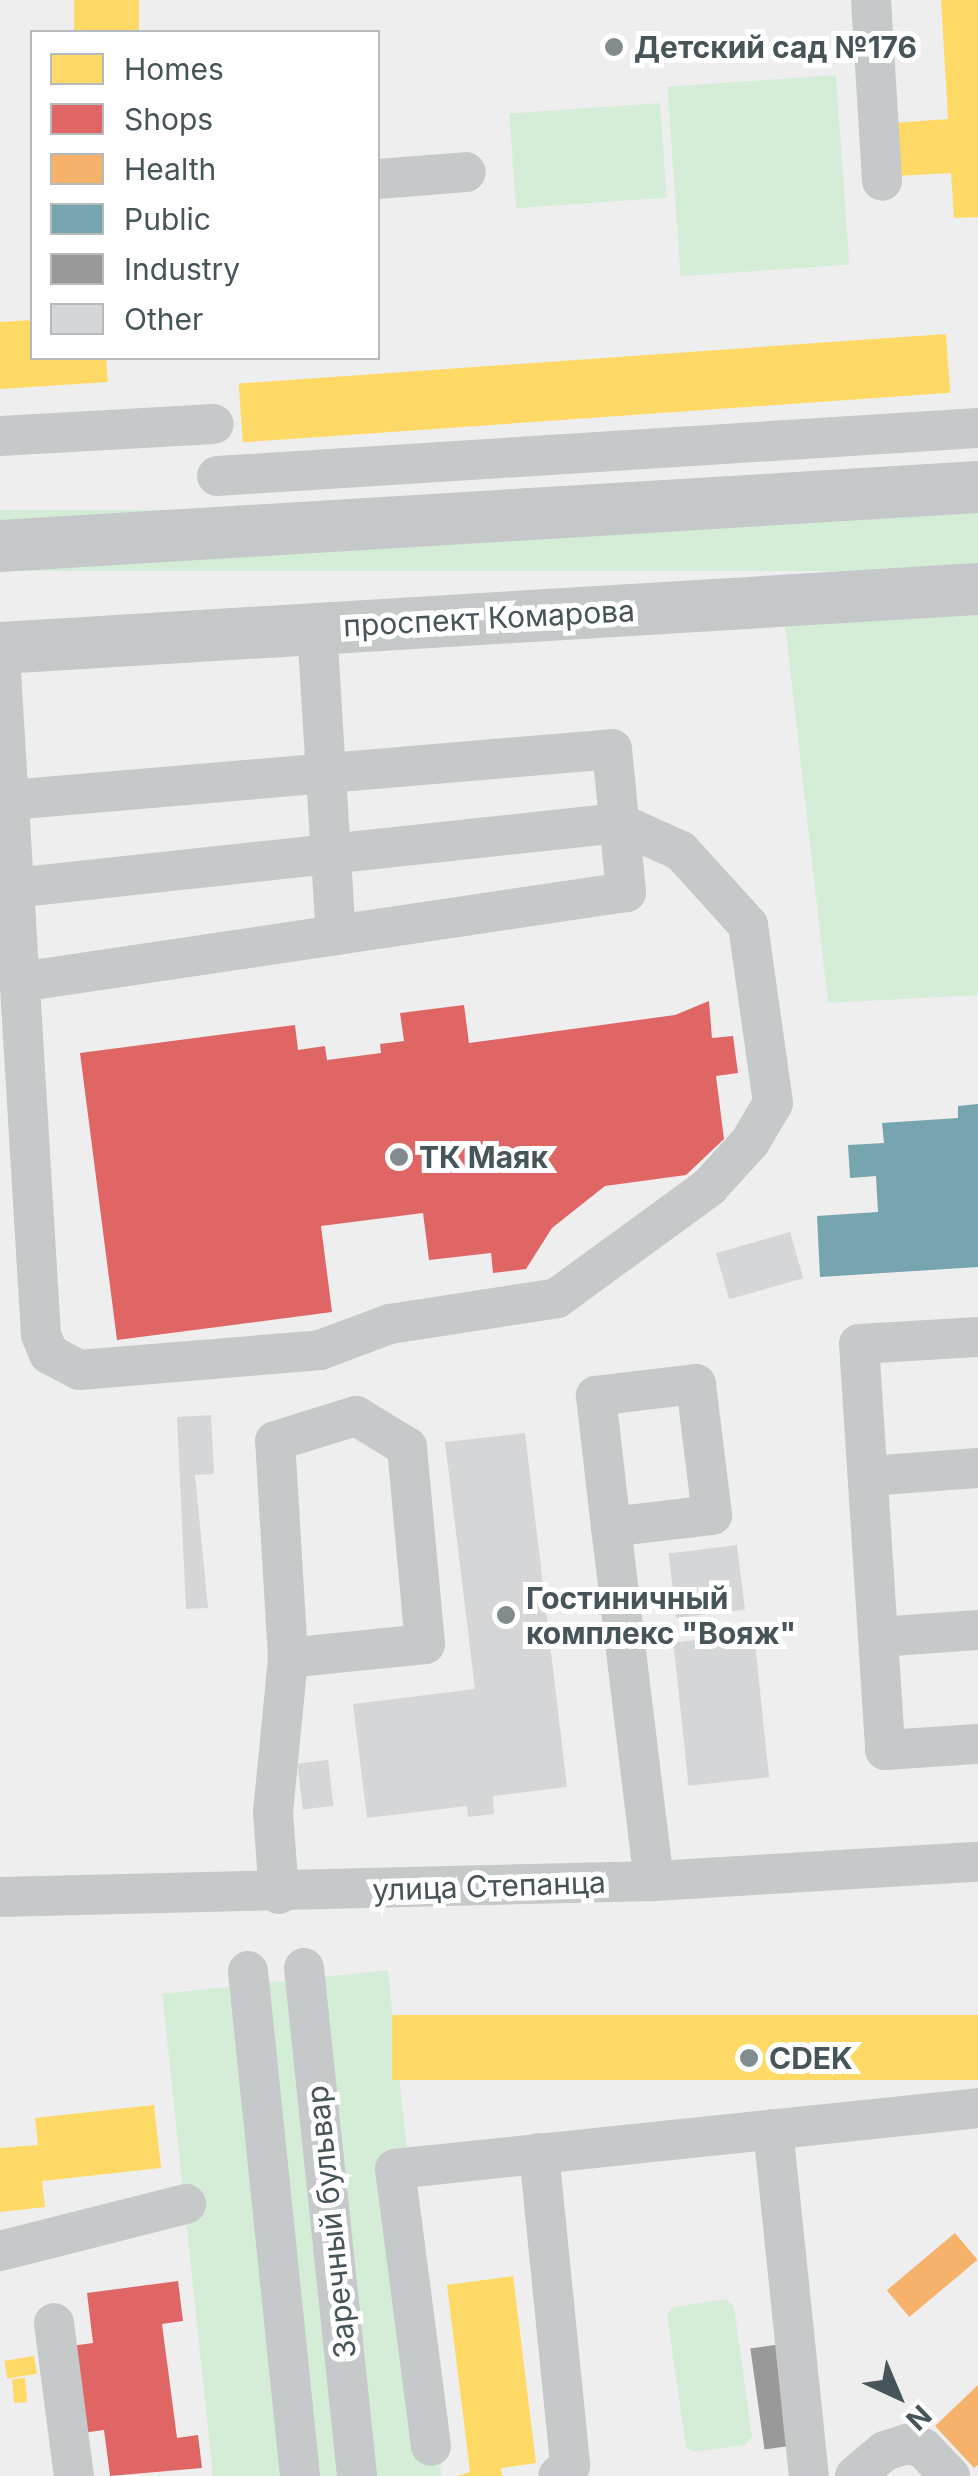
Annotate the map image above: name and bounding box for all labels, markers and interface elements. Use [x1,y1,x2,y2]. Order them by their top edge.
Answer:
place label: Детский сад №176 [634,29,917,65]
legend [30,30,380,360]
marker: Детский сад №176 [603,36,625,58]
text: Homes [124,51,224,87]
text: Shops [124,101,213,137]
text: Health [124,151,216,187]
text: Public [124,201,211,237]
text: Industry [124,251,240,287]
text: Other [124,301,203,337]
street label: проспект Комарова [342,592,636,644]
place label: ТК Маяк [419,1139,548,1175]
marker: ТК Маяк [388,1146,410,1168]
place label: Гостиничный комплекс "Вояж" [526,1580,796,1650]
marker: Гостиничный комплекс "Вояж" [495,1604,517,1626]
street label: улица Степанца [372,1864,606,1908]
place label: CDEK [769,2040,853,2076]
marker: CDEK [738,2047,760,2069]
street label: Заречный бульвар [299,2084,363,2360]
north arrow [848,2346,948,2446]
text: N [899,2398,938,2437]

